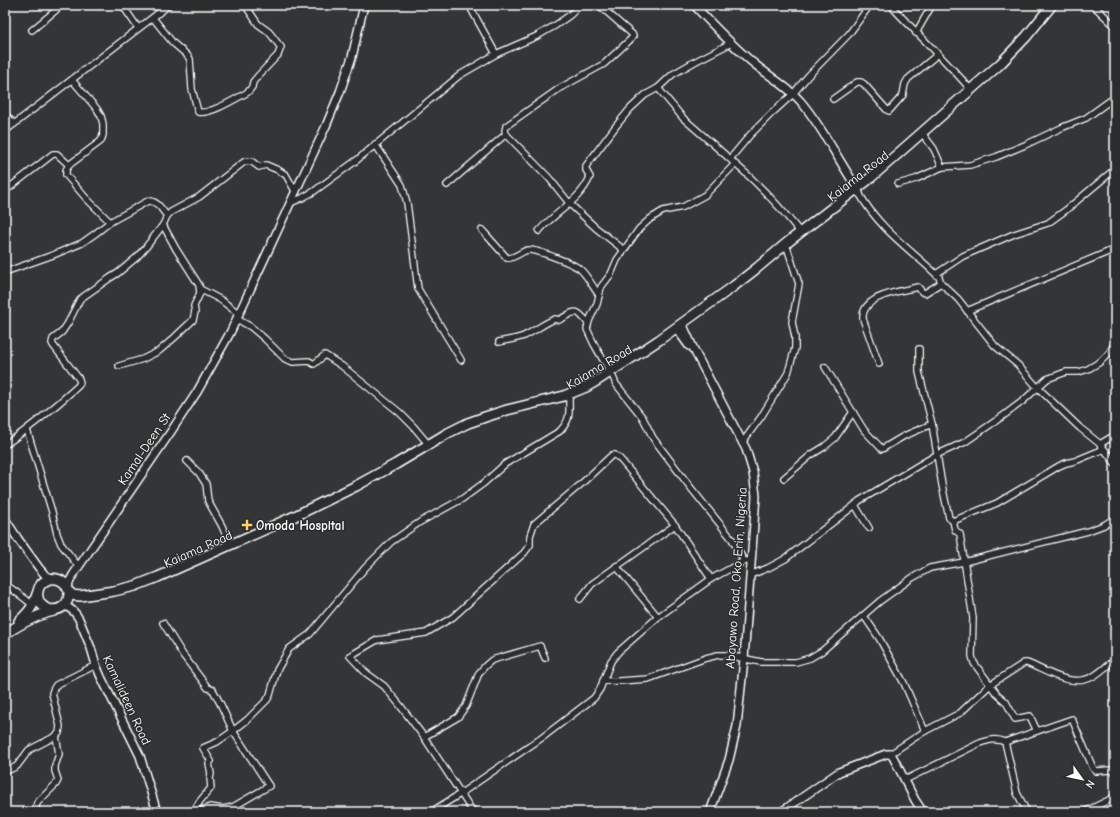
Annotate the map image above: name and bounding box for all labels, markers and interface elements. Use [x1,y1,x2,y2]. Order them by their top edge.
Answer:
street label: Kaiama Road [824,147,892,205]
street label: Kaiama Road [564,342,634,392]
street label: Kamal-Deen St [115,409,174,488]
street label: Abayawo Road, Oko Erin, Nigeria [722,487,750,669]
place label: Omoda Hospital [256,518,344,533]
marker: Omoda Hospital [241,519,253,531]
street label: Kaiama Road [161,527,235,571]
street label: Kamalideen Road [100,653,154,747]
north arrow [1062,759,1102,799]
text: N [1083,778,1097,791]

